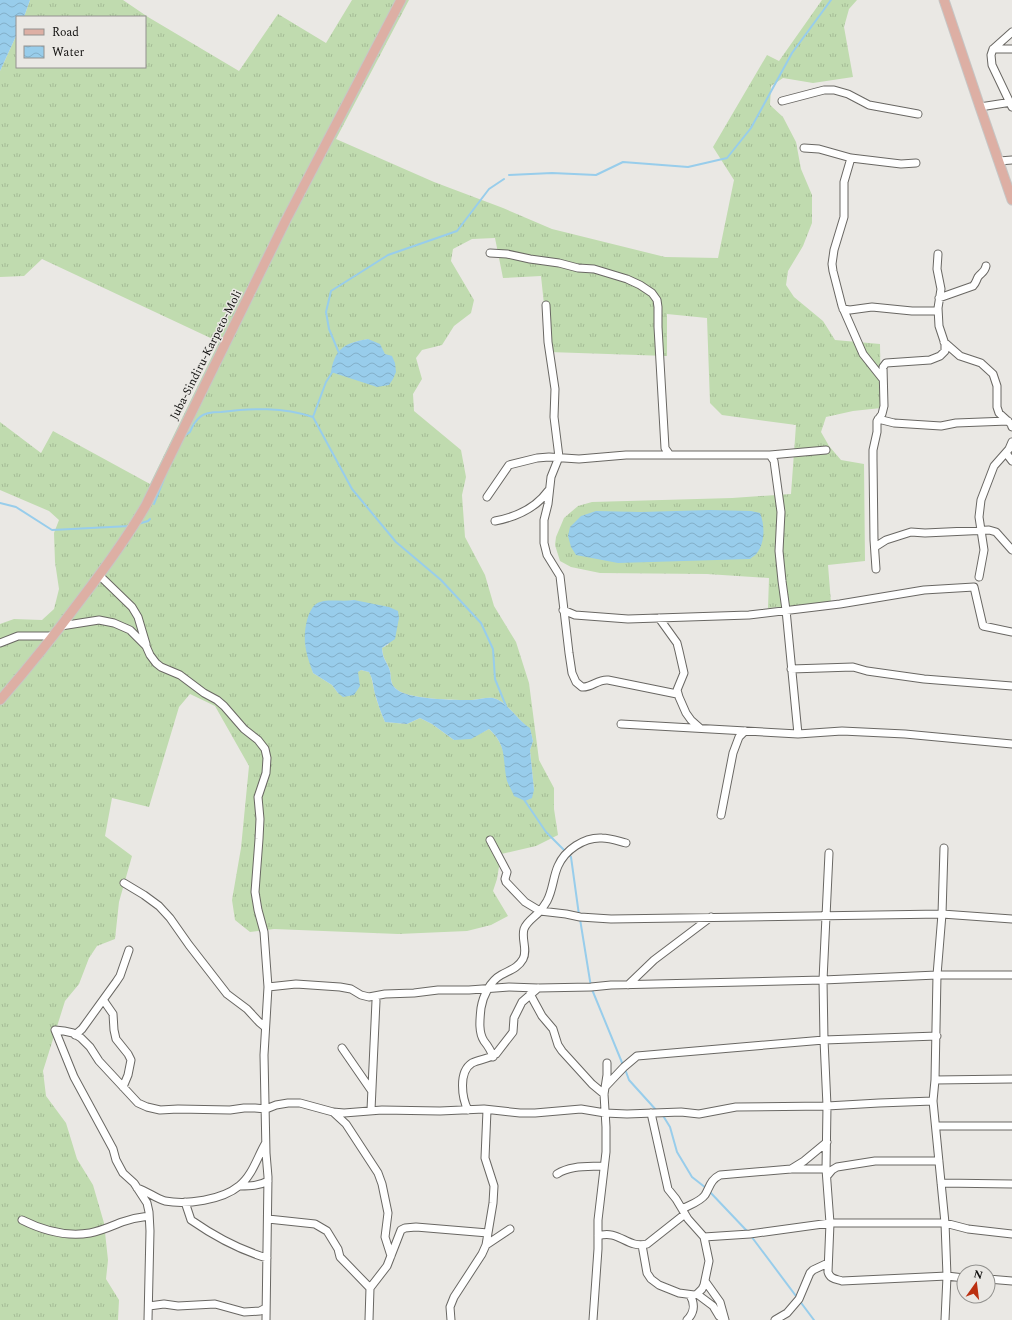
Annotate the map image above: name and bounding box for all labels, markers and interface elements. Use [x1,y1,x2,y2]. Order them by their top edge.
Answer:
legend [16,16,146,68]
text: Road [52,23,79,42]
text: Water [52,43,84,62]
street label: Juba-Sindiru-Karpeto-Moli [165,286,247,424]
north arrow [956,1264,996,1304]
text: N [972,1265,985,1284]

